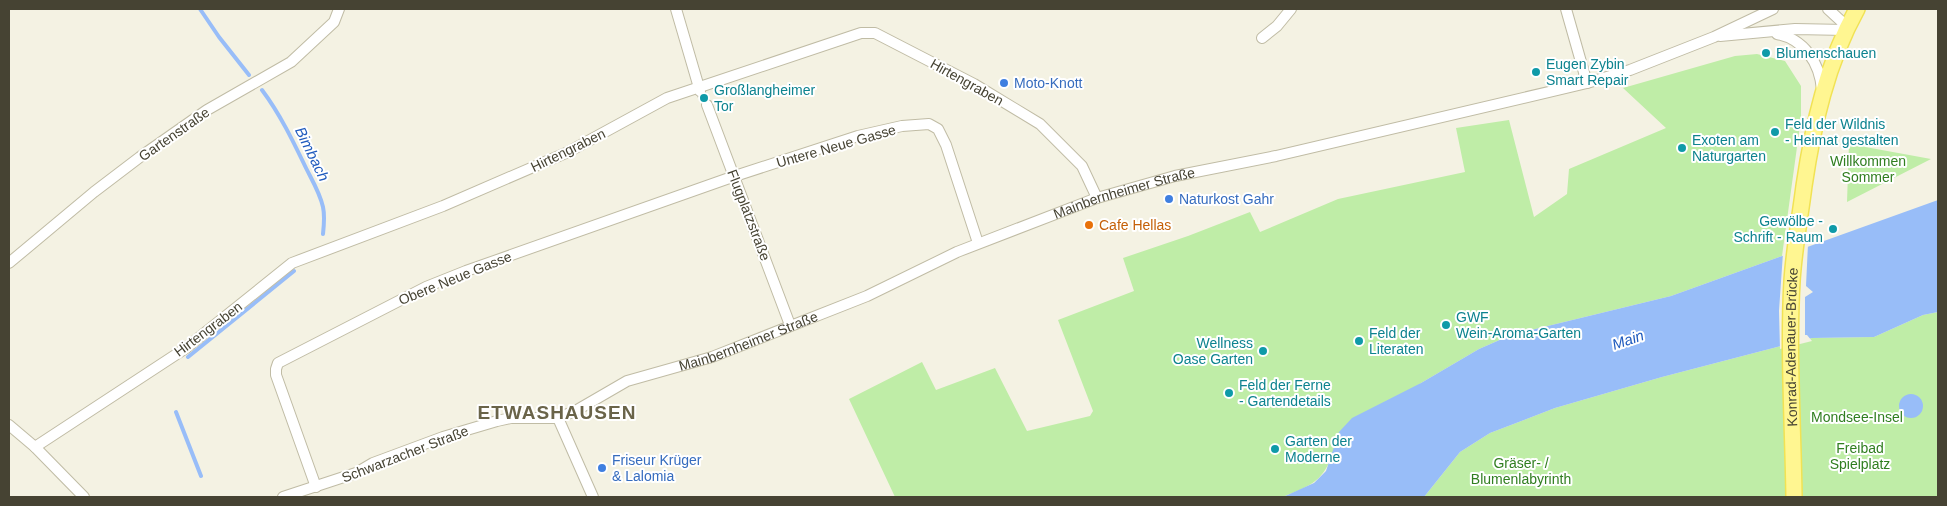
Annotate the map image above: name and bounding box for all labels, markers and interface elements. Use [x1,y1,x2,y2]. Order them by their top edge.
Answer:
place label: Blumenschauen [1776,45,1876,61]
marker: Blumenschauen [1760,47,1772,59]
street label: Hirtengraben [928,55,1006,109]
place label: Eugen Zybin Smart Repair [1546,56,1629,88]
marker: Eugen Zybin Smart Repair [1530,66,1542,78]
place label: Moto-Knott [1014,75,1083,91]
marker: Moto-Knott [998,77,1010,89]
place label: Großlangheimer Tor [714,82,815,114]
marker: Großlangheimer Tor [698,92,710,104]
street label: Gartenstraße [136,104,213,164]
place label: Feld der Wildnis - Heimat gestalten [1785,116,1899,148]
street label: Untere Neue Gasse [774,121,898,171]
water label: Bimbach [292,124,333,184]
street label: Hirtengraben [528,125,608,175]
marker: Feld der Wildnis - Heimat gestalten [1769,126,1781,138]
place label: Exoten am Naturgarten [1692,132,1766,164]
marker: Exoten am Naturgarten [1676,142,1688,154]
park label: Willkommen Sommer [1830,153,1906,185]
street label: Mainbernheimer Straße [1051,164,1197,222]
street label: Flugplatzstraße [724,167,774,263]
place label: Naturkost Gahr [1179,191,1274,207]
marker: Naturkost Gahr [1163,193,1175,205]
place label: Gewölbe - Schrift - Raum [1734,213,1823,245]
place label: Cafe Hellas [1099,217,1171,233]
marker: Cafe Hellas [1083,219,1095,231]
marker: Gewölbe - Schrift - Raum [1827,223,1839,235]
street label: Obere Neue Gasse [396,248,514,308]
street label: Konrad-Adenauer-Brücke [1782,267,1801,427]
street label: Hirtengraben [171,298,245,360]
street label: Mainbernheimer Straße [677,308,820,374]
place label: GWF Wein-Aroma-Garten [1456,309,1581,341]
marker: GWF Wein-Aroma-Garten [1440,319,1452,331]
place label: Feld der Literaten [1369,325,1423,357]
water label: Main [1610,326,1646,353]
place label: Wellness Oase Garten [1173,335,1253,367]
marker: Feld der Literaten [1353,335,1365,347]
marker: Wellness Oase Garten [1257,345,1269,357]
place label: Feld der Ferne - Gartendetails [1239,377,1331,409]
marker: Feld der Ferne - Gartendetails [1223,387,1235,399]
district label: ETWASHAUSEN [478,402,636,423]
park label: Mondsee-Insel [1811,409,1903,425]
street label: Schwarzacher Straße [339,422,471,486]
place label: Garten der Moderne [1285,433,1352,465]
park label: Freibad Spielplatz [1830,440,1890,472]
marker: Garten der Moderne [1269,443,1281,455]
place label: Friseur Krüger & Lalomia [612,452,702,484]
park label: Gräser- / Blumenlabyrinth [1471,455,1571,487]
marker: Friseur Krüger & Lalomia [596,462,608,474]

